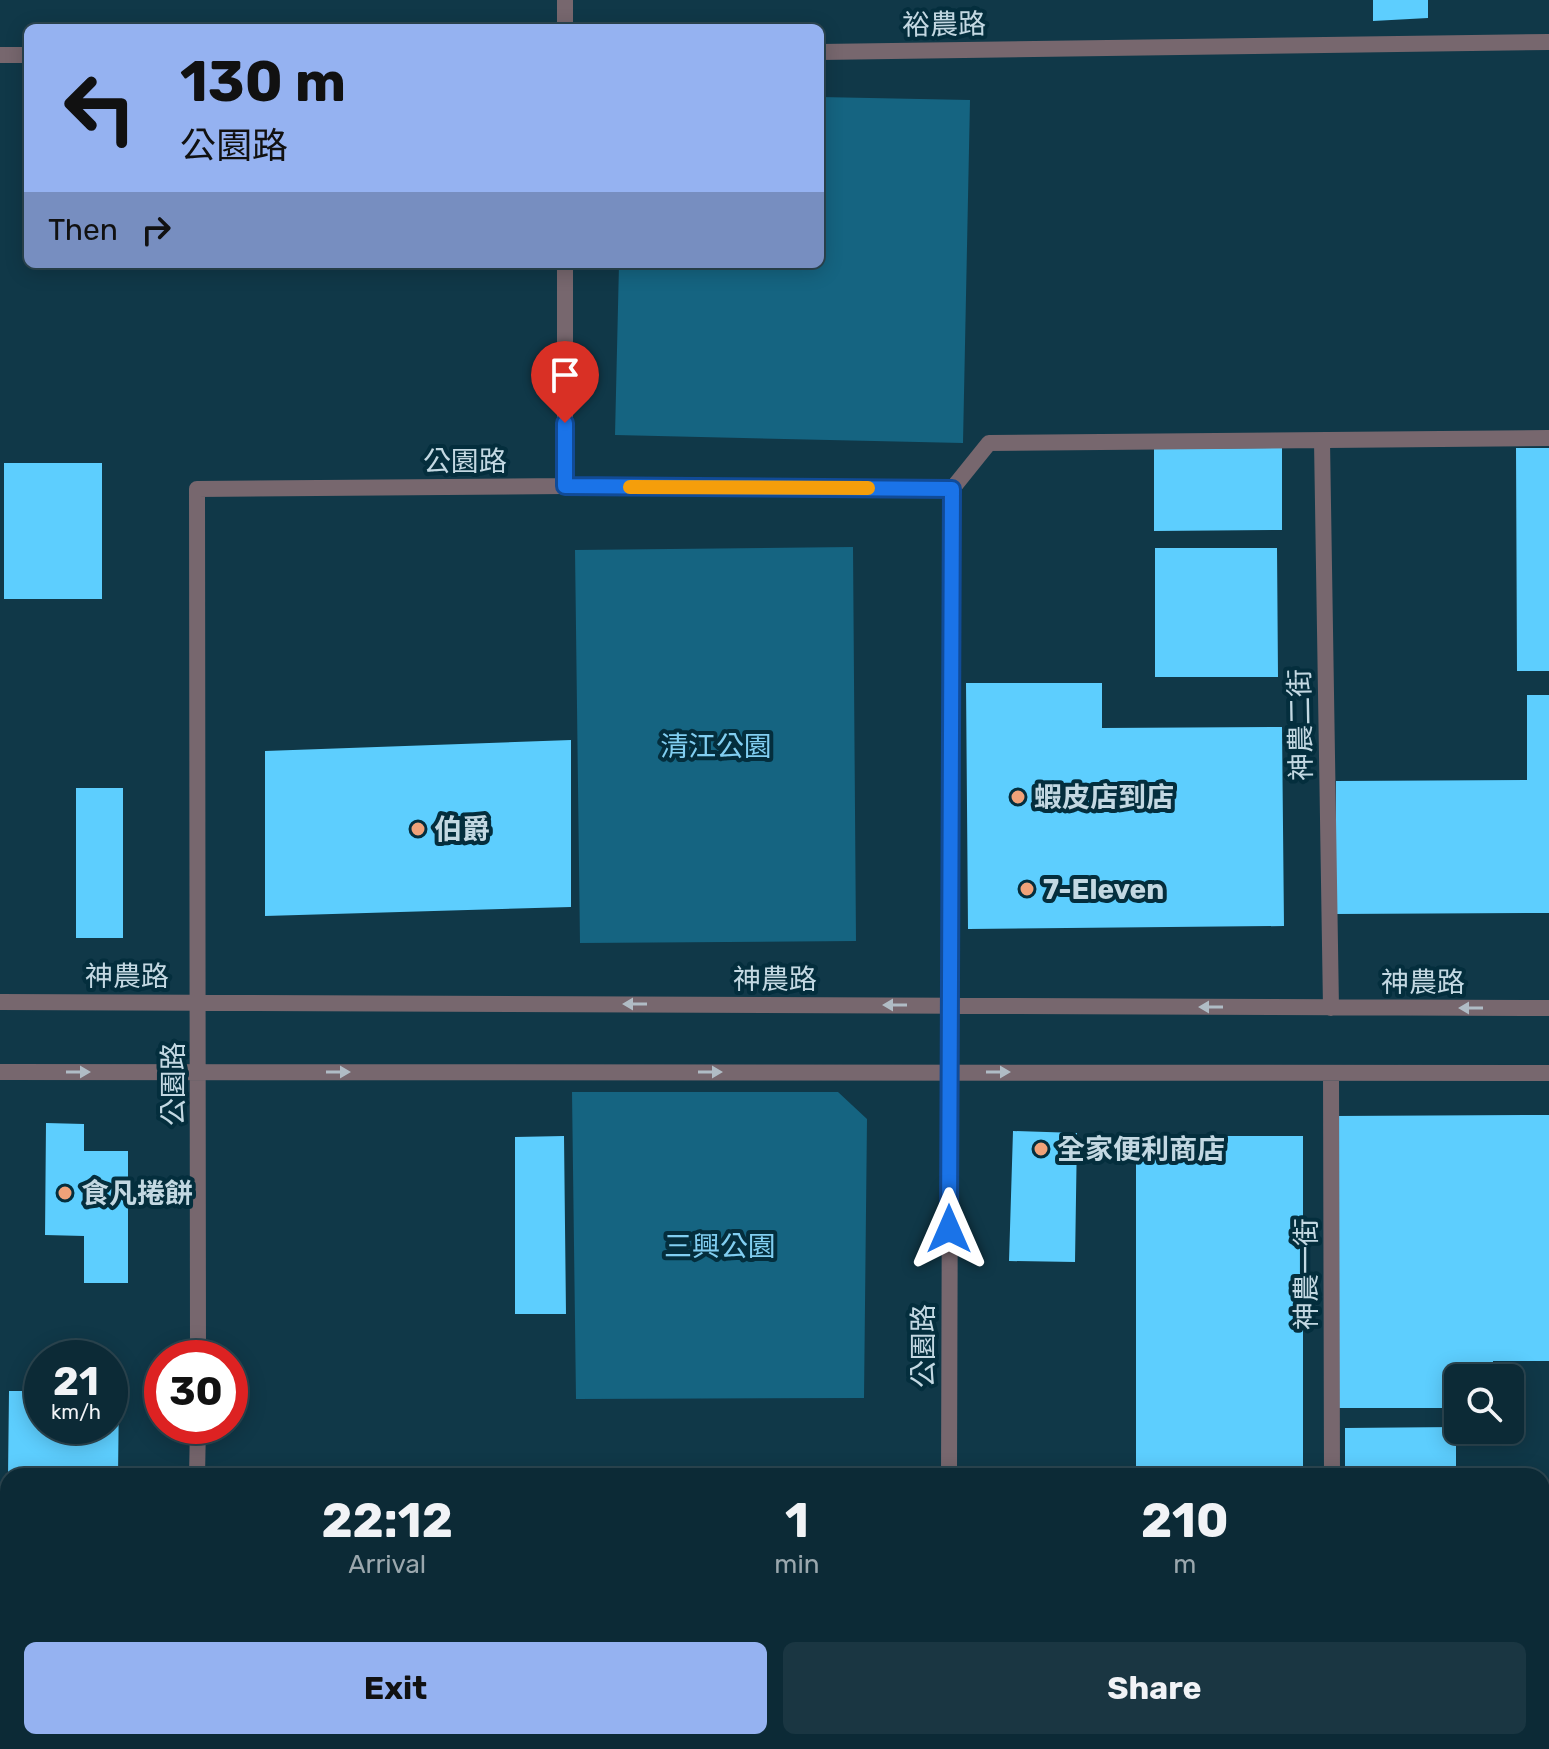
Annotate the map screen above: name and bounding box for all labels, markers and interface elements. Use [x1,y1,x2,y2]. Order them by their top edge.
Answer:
street label: 裕農路 [902,7,986,42]
text: 130 m [180,49,346,115]
icon: left [48,56,152,160]
text: 公園路 [180,124,288,167]
icon: right [134,208,178,252]
text: Then [48,212,118,248]
pin [531,341,599,423]
icon: arrive [543,353,587,397]
street label: 公園路 [423,445,507,478]
street label: 神農二街 [1283,669,1318,781]
park label: 清江公園 [660,730,772,763]
place label: 蝦皮店到店 [1034,781,1174,814]
marker: 蝦皮店到店 [1009,788,1027,806]
place label: 伯爵 [434,813,490,846]
marker: 伯爵 [409,820,427,838]
place label: 7-Eleven [1043,873,1164,906]
marker: 7-Eleven [1018,880,1036,898]
street label: 神農路 [85,960,169,993]
street label: 神農路 [733,963,817,996]
street label: 神農路 [1381,966,1465,999]
one-way arrow [622,998,647,1010]
one-way arrow [882,999,907,1011]
one-way arrow [1198,1001,1223,1013]
one-way arrow [1458,1002,1483,1014]
street label: 公園路 [157,1042,190,1126]
one-way arrow [66,1066,91,1078]
one-way arrow [326,1066,351,1078]
one-way arrow [698,1066,723,1078]
one-way arrow [986,1066,1011,1078]
place label: 全家便利商店 [1057,1133,1225,1166]
marker: 全家便利商店 [1032,1140,1050,1158]
place label: 食凡捲餅 [81,1177,193,1210]
marker: 食凡捲餅 [56,1184,74,1202]
position arrow [907,1187,991,1271]
street label: 神農一街 [1290,1218,1323,1330]
park label: 三興公園 [664,1230,776,1263]
street label: 公園路 [907,1304,940,1388]
speed limit sign: 30 [144,1340,248,1444]
text: 21 [53,1358,99,1405]
map controls [1444,1364,1524,1444]
button: search [1444,1364,1524,1444]
text: km/h [51,1400,101,1424]
text: 22:12 [321,1492,453,1549]
text: 1 [785,1492,809,1549]
text: 210 [1141,1492,1229,1549]
text: Arrival [348,1549,426,1580]
text: min [774,1549,819,1580]
text: m [1173,1549,1196,1580]
button: Exit [24,1642,767,1734]
button: Share [783,1642,1526,1734]

